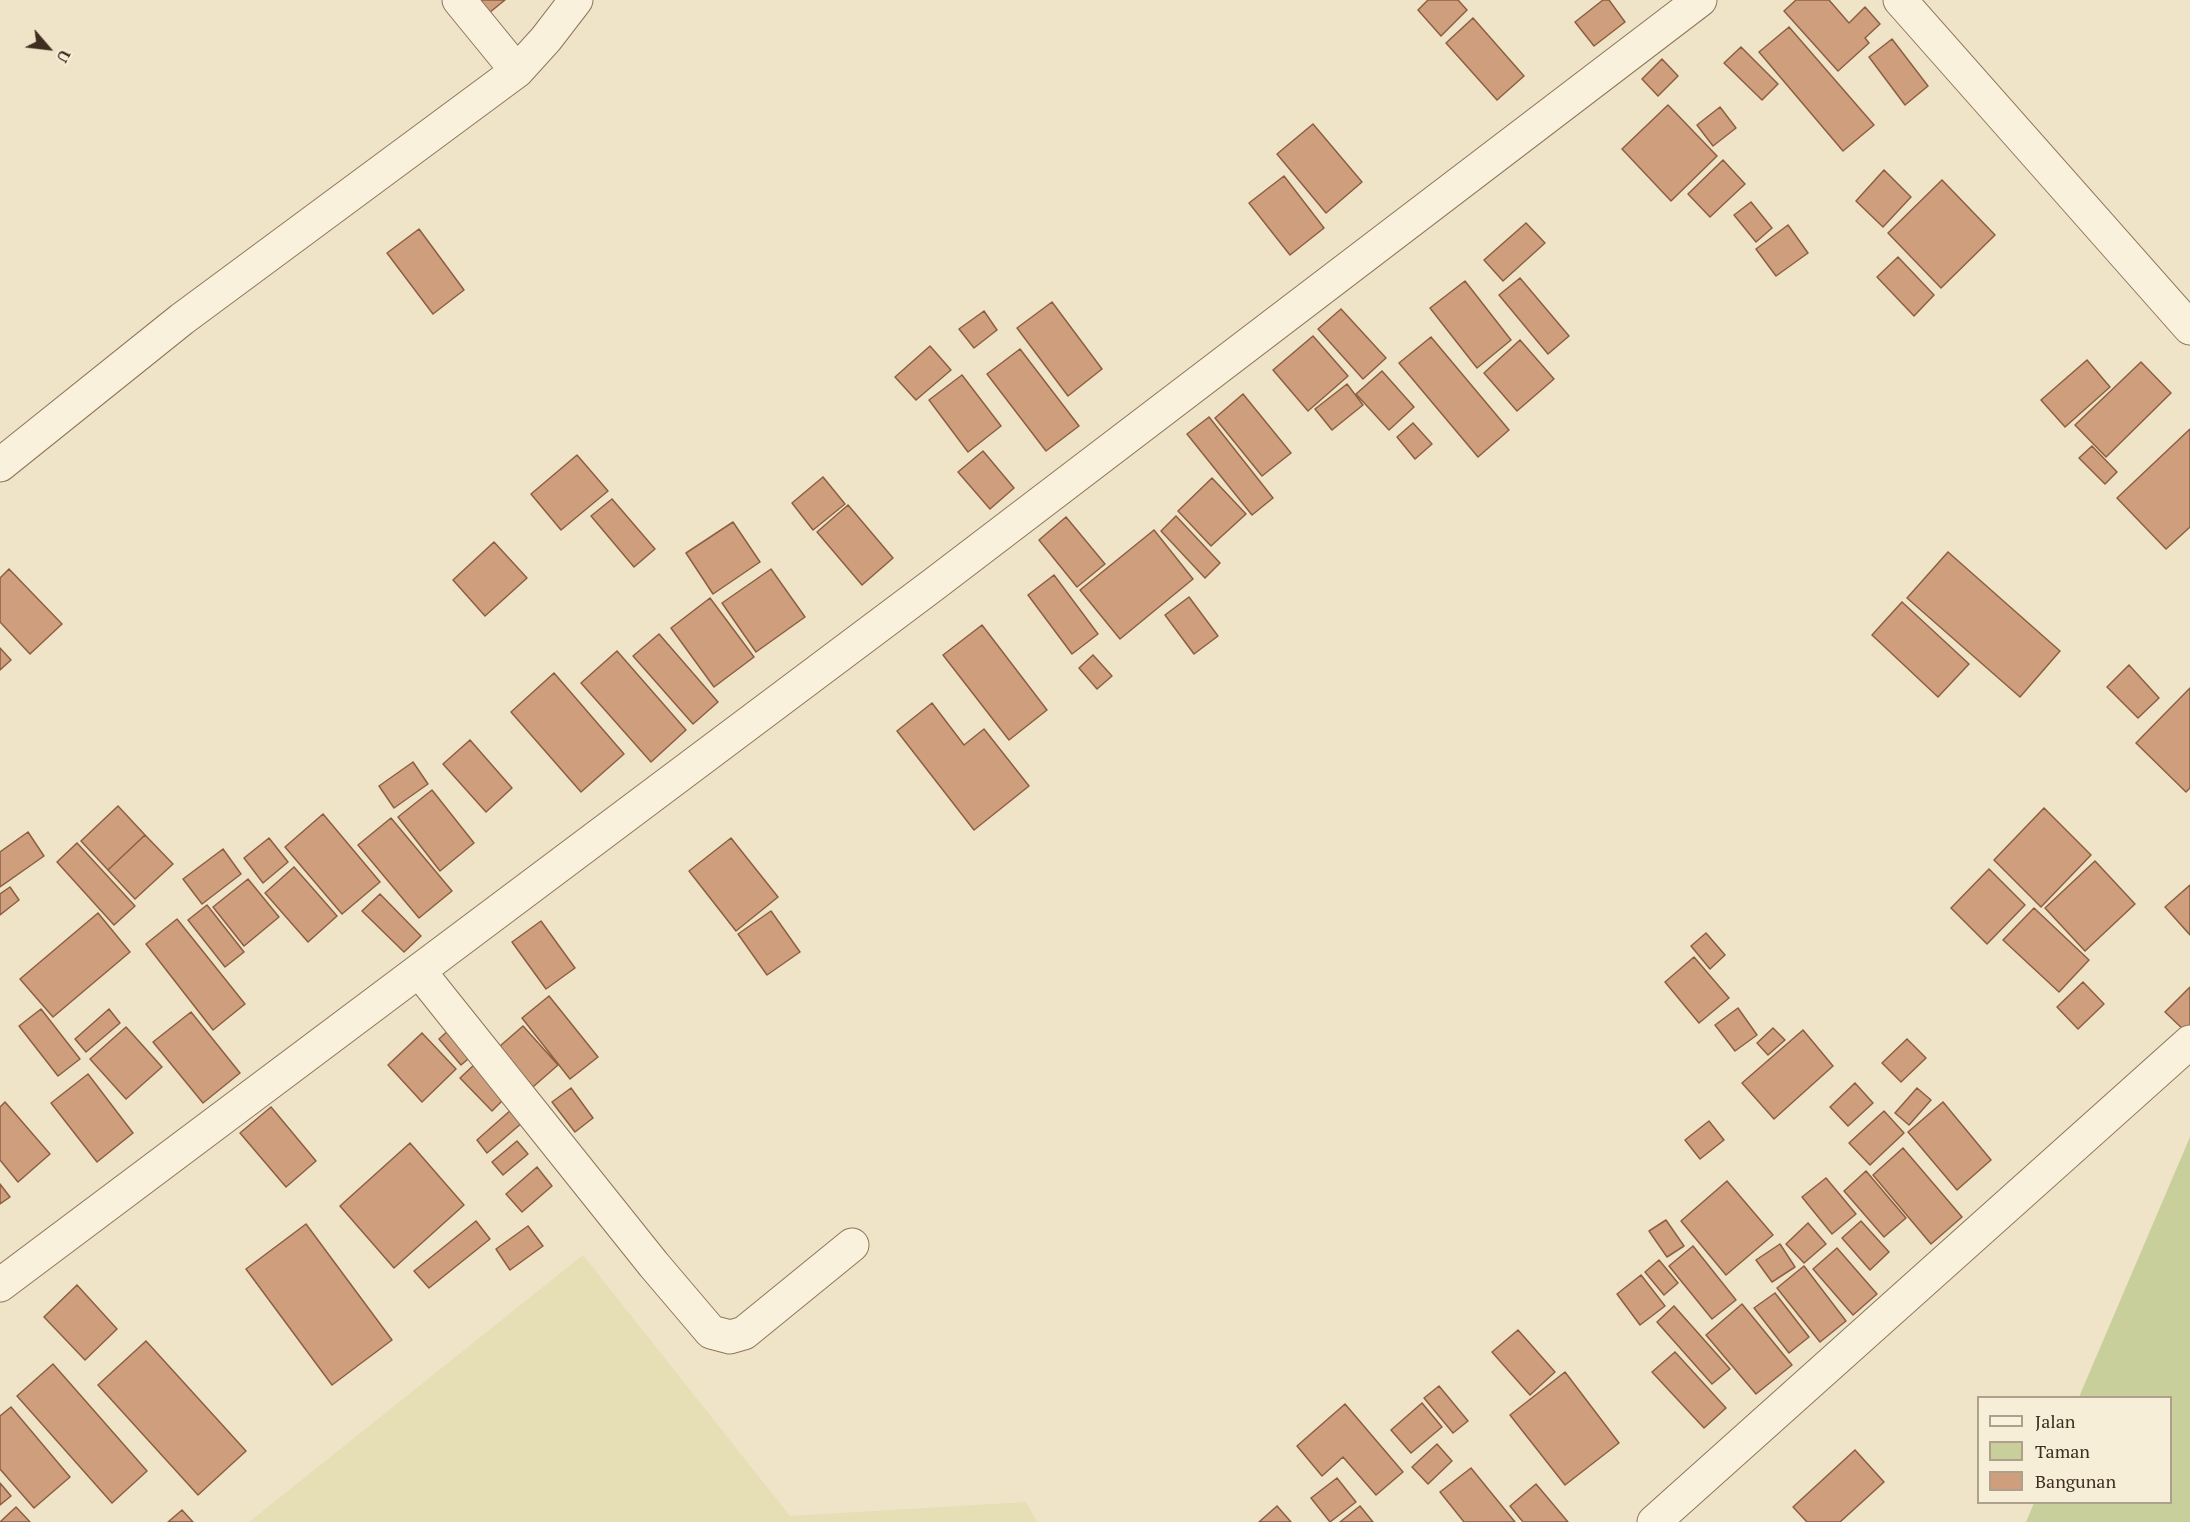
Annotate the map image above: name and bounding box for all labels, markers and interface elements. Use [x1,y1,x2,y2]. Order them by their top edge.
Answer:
north arrow [18,18,78,78]
text: U [51,46,76,67]
legend [1977,1396,2172,1504]
text: Jalan [2035,1409,2075,1433]
text: Taman [2035,1439,2090,1463]
text: Bangunan [2035,1469,2116,1493]

